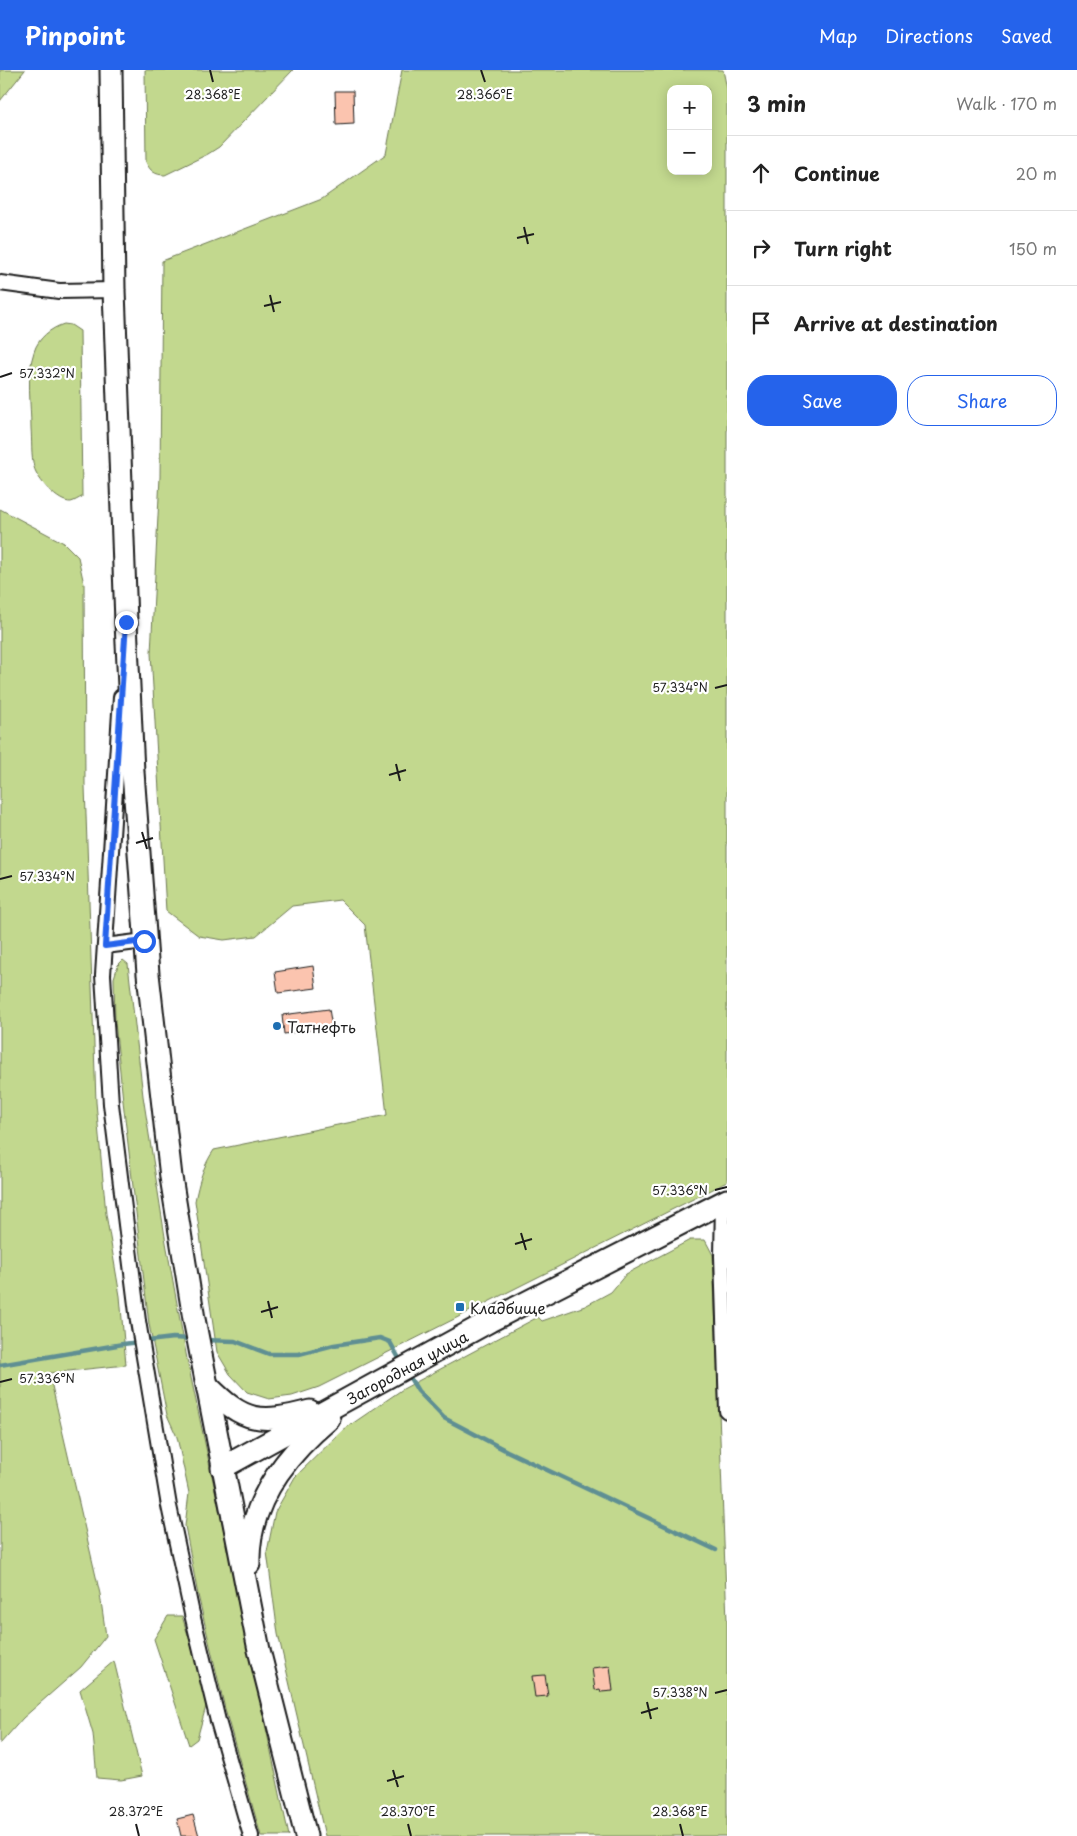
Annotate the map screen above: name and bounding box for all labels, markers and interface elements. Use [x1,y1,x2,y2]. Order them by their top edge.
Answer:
text: Pinpoint [25,17,126,53]
text: Map [819,22,857,49]
text: Directions [885,22,973,49]
text: Saved [1001,22,1052,49]
text: 28.368°E [185,85,241,103]
text: 28.366°E [457,85,513,103]
map controls [667,85,712,175]
button: + [667,85,712,130]
text: 3 min [747,87,806,119]
text: Walk · 170 m [956,91,1057,115]
button: − [667,130,712,175]
icon: ahead [747,159,775,187]
text: Continue [794,159,880,187]
text: 20 m [1016,161,1057,185]
icon: right [747,234,775,262]
text: Turn right [794,234,892,262]
text: 150 m [1009,236,1057,260]
icon: arrive [747,309,775,337]
text: Arrive at destination [794,309,998,337]
text: 57.332°N [19,364,75,382]
button: Save [747,375,897,426]
button: Share [907,375,1057,426]
route end [115,611,138,634]
text: 57.334°N [652,678,708,696]
text: 57.334°N [19,867,75,885]
route start [133,930,156,953]
place label: Татнефть [287,1015,356,1038]
marker: Татнефть [271,1020,283,1032]
text: 57.336°N [652,1181,708,1199]
place label: Кладбище [470,1296,546,1319]
marker: Кладбище [454,1301,466,1313]
street label: Загородная улица [342,1324,472,1409]
text: 57.336°N [19,1369,75,1387]
text: 57.338°N [652,1683,708,1701]
text: 28.372°E [109,1802,163,1820]
text: 28.370°E [380,1802,436,1820]
text: 28.368°E [652,1802,708,1820]

